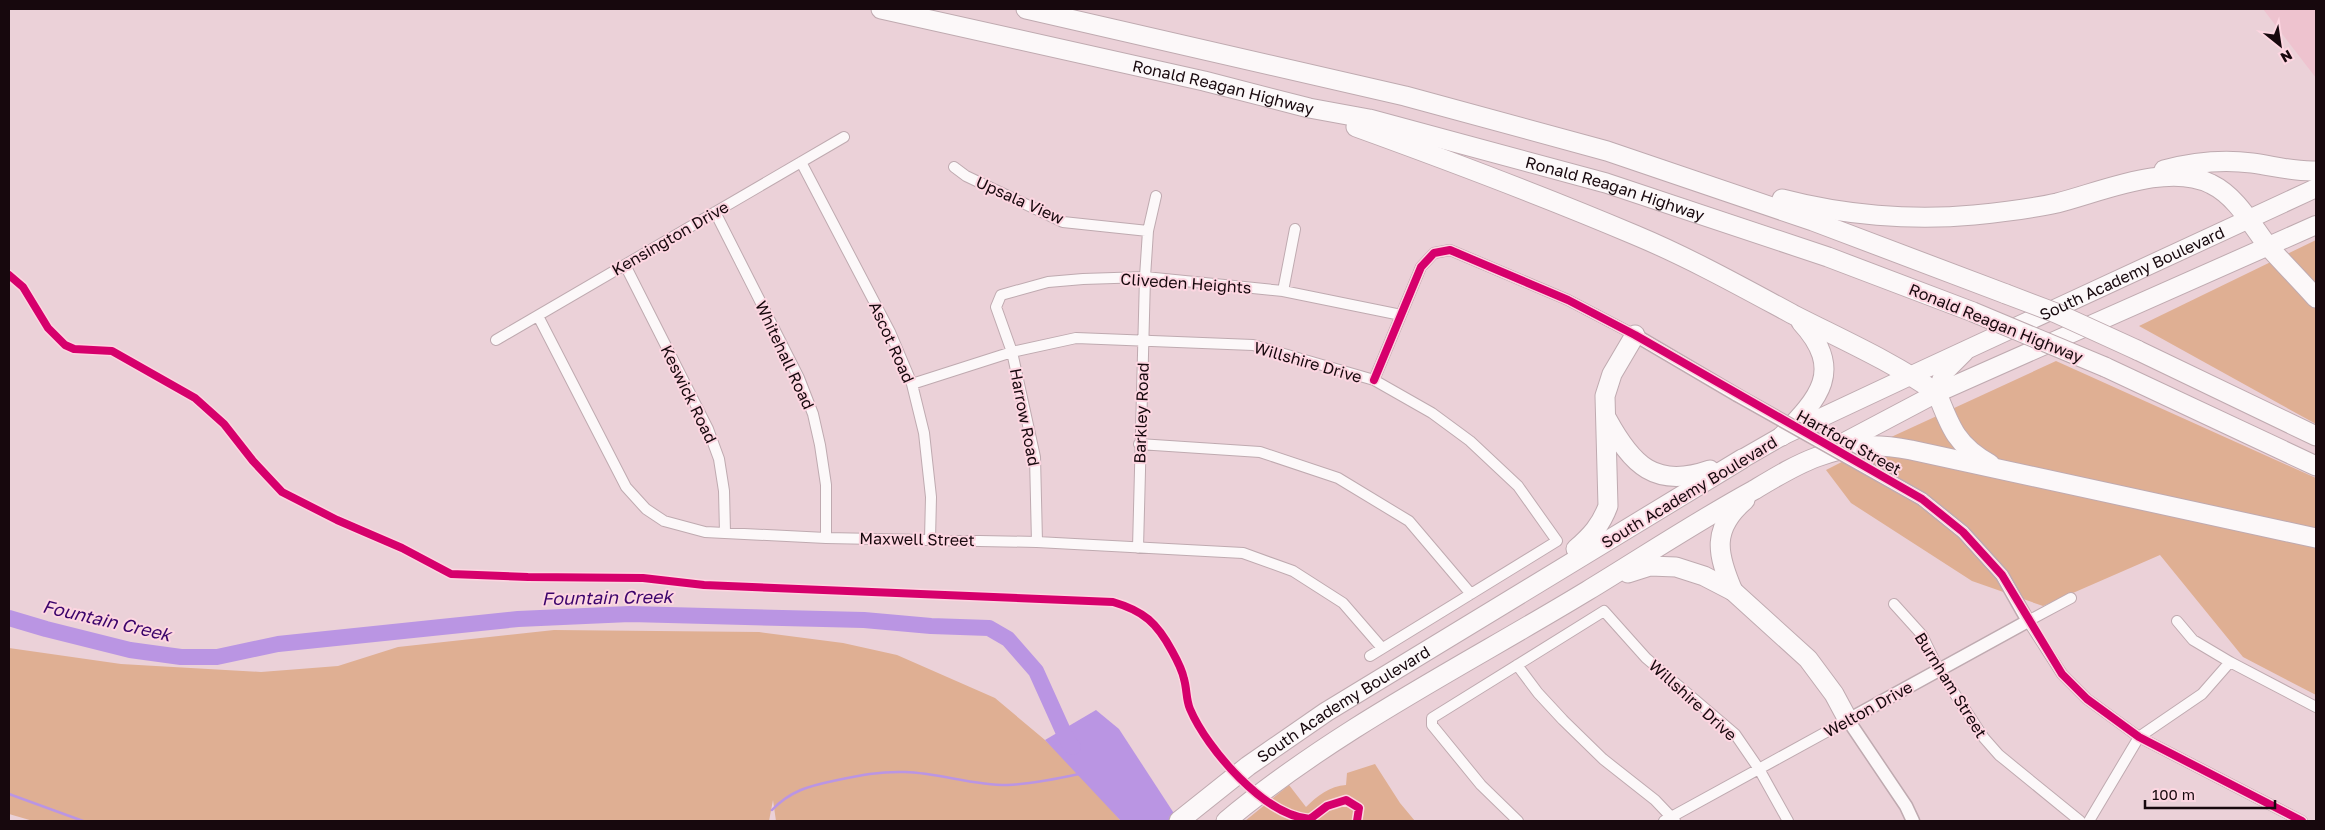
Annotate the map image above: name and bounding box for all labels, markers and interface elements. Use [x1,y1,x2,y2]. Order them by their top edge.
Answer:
north arrow [2255,20,2305,70]
text: N [2278,47,2296,67]
street label: Ronald Reagan Highway [1131,55,1316,119]
street label: Ronald Reagan Highway [1523,152,1707,225]
street label: Upsala View [973,172,1067,228]
street label: Kensington Drive [608,196,732,280]
street label: South Academy Boulevard [2036,222,2228,325]
street label: Cliveden Heights [1120,268,1252,298]
street label: Ronald Reagan Highway [1906,279,2086,367]
street label: Whitehall Road [751,298,819,412]
street label: Ascot Road [865,298,919,386]
street label: Willshire Drive [1252,337,1364,387]
street label: Keswick Road [657,342,721,446]
street label: Barkley Road [1129,362,1153,464]
street label: Harrow Road [1006,366,1044,468]
street label: Hartford Street [1793,405,1905,479]
street label: South Academy Boulevard [1598,432,1780,552]
street label: Maxwell Street [859,528,975,550]
water label: Fountain Creek [541,585,675,609]
water label: Fountain Creek [41,595,175,646]
street label: Burnham Street [1910,628,1992,742]
street label: South Academy Boulevard [1253,641,1433,767]
street label: Willshire Drive [1645,655,1741,745]
street label: Welton Drive [1820,676,1916,742]
scale bar [2145,778,2275,810]
text: 100 m [2152,785,2195,803]

